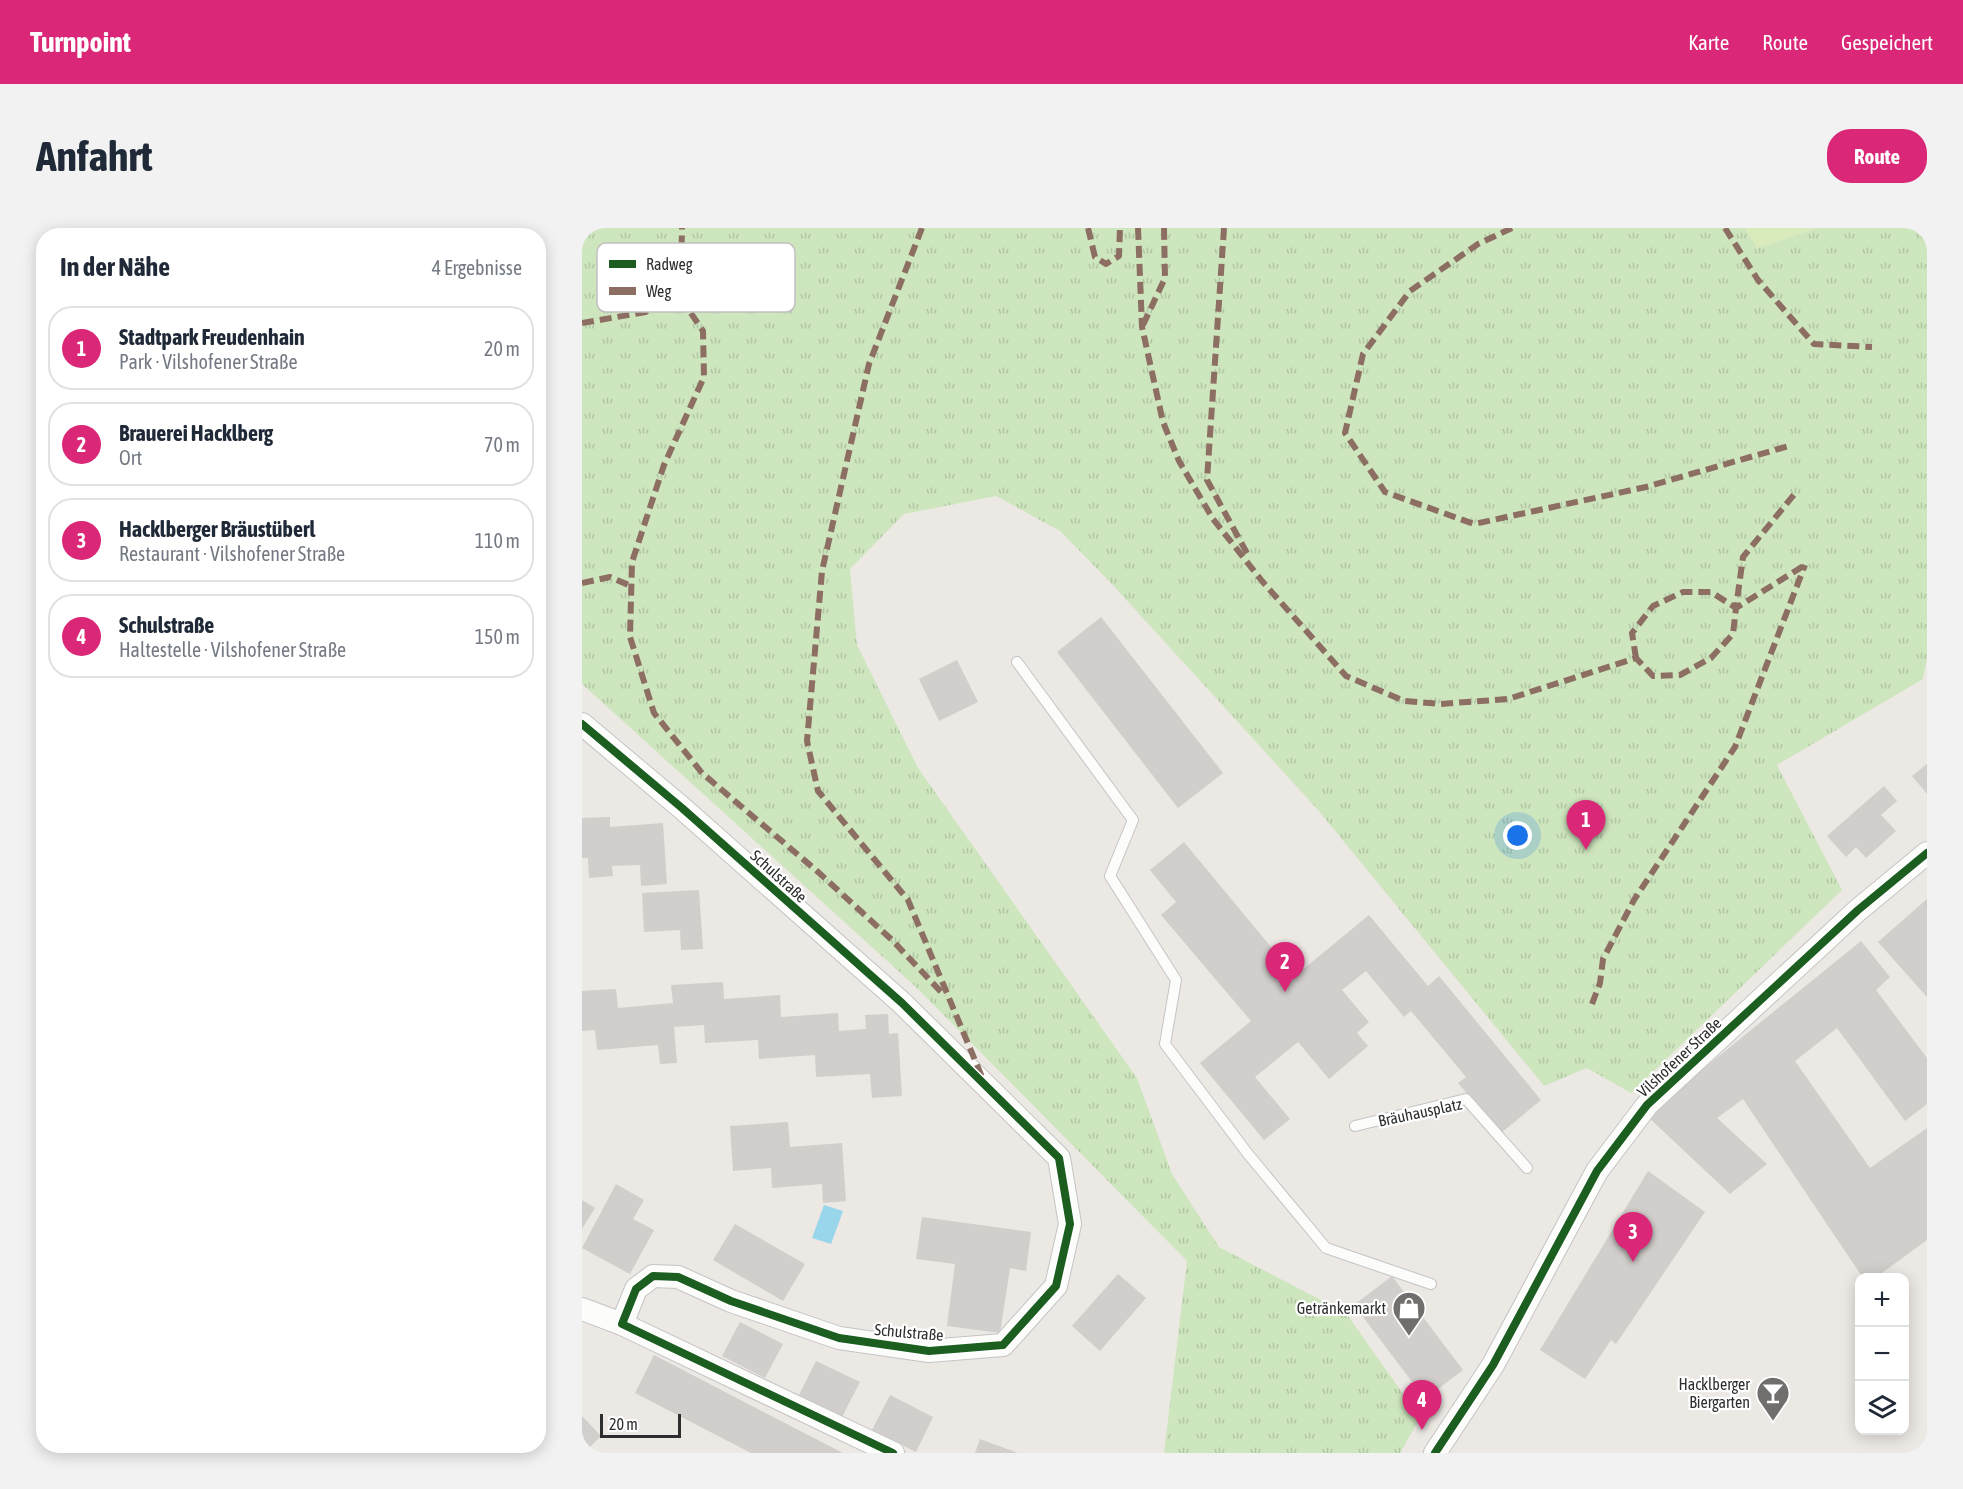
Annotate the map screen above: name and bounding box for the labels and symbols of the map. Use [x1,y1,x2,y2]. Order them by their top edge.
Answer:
legend [597,243,795,312]
text: Radweg [646,255,693,274]
text: Weg [646,282,671,301]
pin: 1 [1566,800,1606,850]
your location [1503,821,1532,850]
street label: Schulstraße [747,846,811,906]
pin: 2 [1266,942,1304,992]
street label: Vilshofener Straße [1633,1013,1725,1101]
street label: Bräuhausplatz [1376,1094,1464,1131]
pin: 3 [1614,1212,1652,1262]
shop icon: Getränkemarkt [1391,1290,1427,1337]
place label: Getränkemarkt [1297,1299,1386,1317]
street label: Schulstraße [874,1320,944,1344]
place label: Hacklberger Biergarten [1678,1375,1750,1412]
bar icon: Hacklberger Biergarten [1755,1375,1791,1422]
pin: 4 [1402,1380,1442,1430]
scale bar [600,1411,681,1438]

